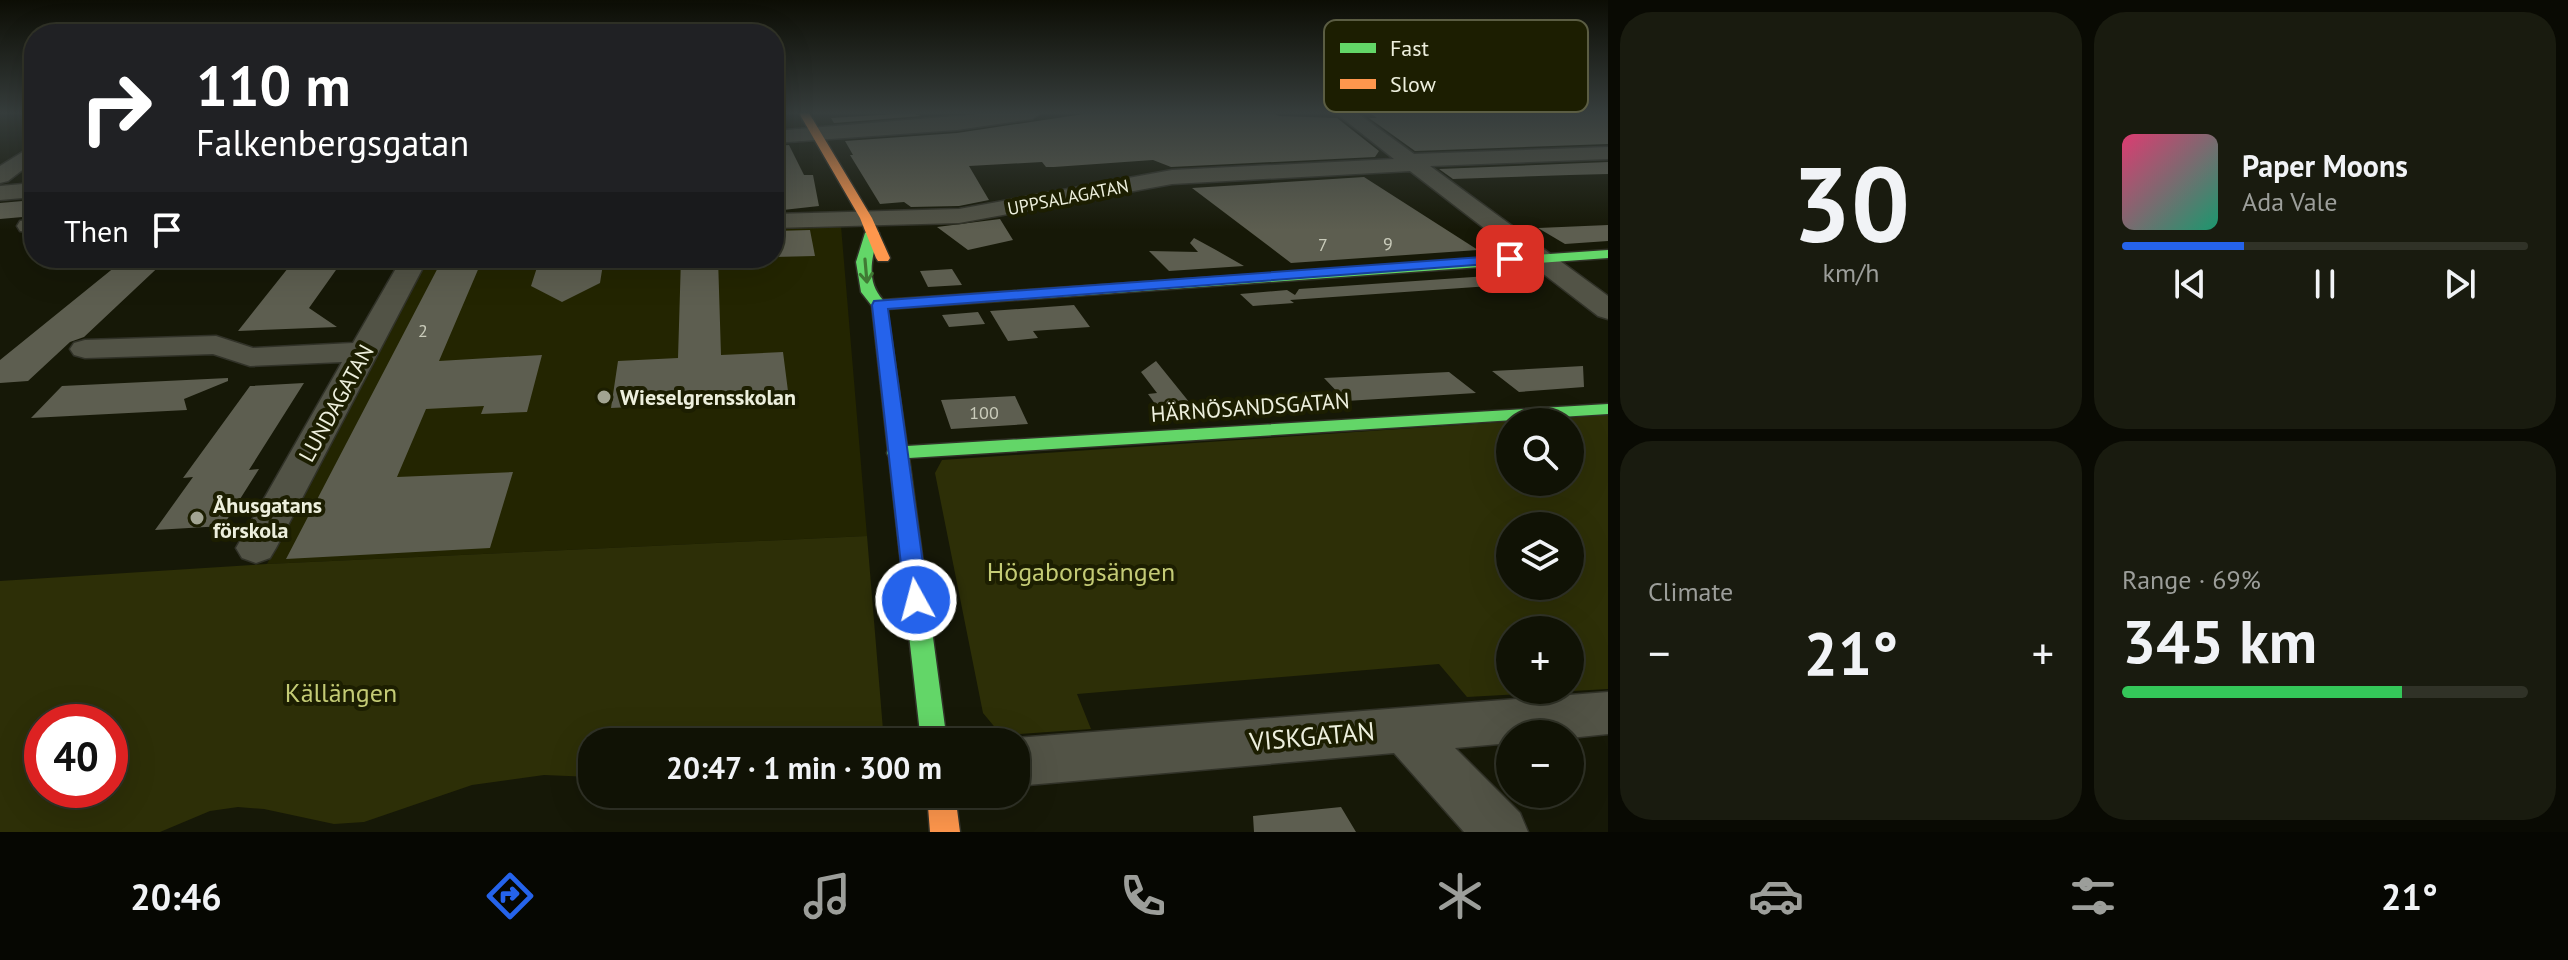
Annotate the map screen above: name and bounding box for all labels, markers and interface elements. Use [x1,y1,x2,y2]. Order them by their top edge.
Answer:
legend [1324,20,1588,112]
text: Fast [1390,34,1430,62]
text: 110 m [196,49,351,121]
icon: right [64,56,168,160]
text: Slow [1390,70,1436,98]
text: Falkenbergsgatan [196,119,469,166]
text: 30 [1792,136,1910,271]
text: Paper Moons [2242,146,2408,185]
street label: UPPSALAGATAN [1005,174,1131,220]
text: Ada Vale [2242,185,2337,218]
icon: arrive [145,208,189,252]
text: Then [64,211,129,250]
pin [1476,225,1544,293]
house number: 9 [1383,232,1393,255]
house number: 7 [1318,233,1328,256]
icon: arrive [1488,237,1532,281]
text: km/h [1823,256,1880,289]
one-way arrow [858,257,873,283]
icon: previous [2168,262,2212,306]
icon: pause [2303,262,2347,306]
icon: next [2438,262,2482,306]
house number: 2 [418,319,428,342]
street label: LUNDAGATAN [292,339,380,467]
place label: Wieselgrensskolan [620,383,796,411]
street label: HÄRNÖSANDSGATAN [1150,386,1350,428]
marker: Wieselgrensskolan [595,388,613,406]
house number: 100 [969,401,999,424]
map controls [1496,408,1584,808]
button: search [1496,408,1584,496]
place label: Åhusgatans förskola [213,491,322,544]
marker: Åhusgatans förskola [188,509,206,527]
button: layers [1496,512,1584,600]
park label: Högaborgsängen [987,555,1175,588]
position arrow [874,558,958,642]
text: Range · 69% [2122,563,2261,596]
text: Climate [1648,575,1733,608]
text: 345 km [2122,602,2317,680]
text: 21° [1804,614,1898,692]
button: + [1496,616,1584,704]
text: − [1648,624,1670,681]
text: + [2032,624,2054,681]
park label: Källängen [285,676,397,709]
speed limit sign: 40 [24,704,128,808]
street label: VISKGATAN [1247,714,1376,758]
button: − [1496,720,1584,808]
text: 20:47 · 1 min · 300 m [666,748,942,787]
icon: directions [482,868,538,924]
icon: music [799,868,855,924]
icon: phone [1115,868,1171,924]
icon: climate [1432,868,1488,924]
icon: car [1748,868,1804,924]
icon: filters [2065,868,2121,924]
text: 20:46 [130,873,222,920]
text: 21° [2381,873,2438,920]

